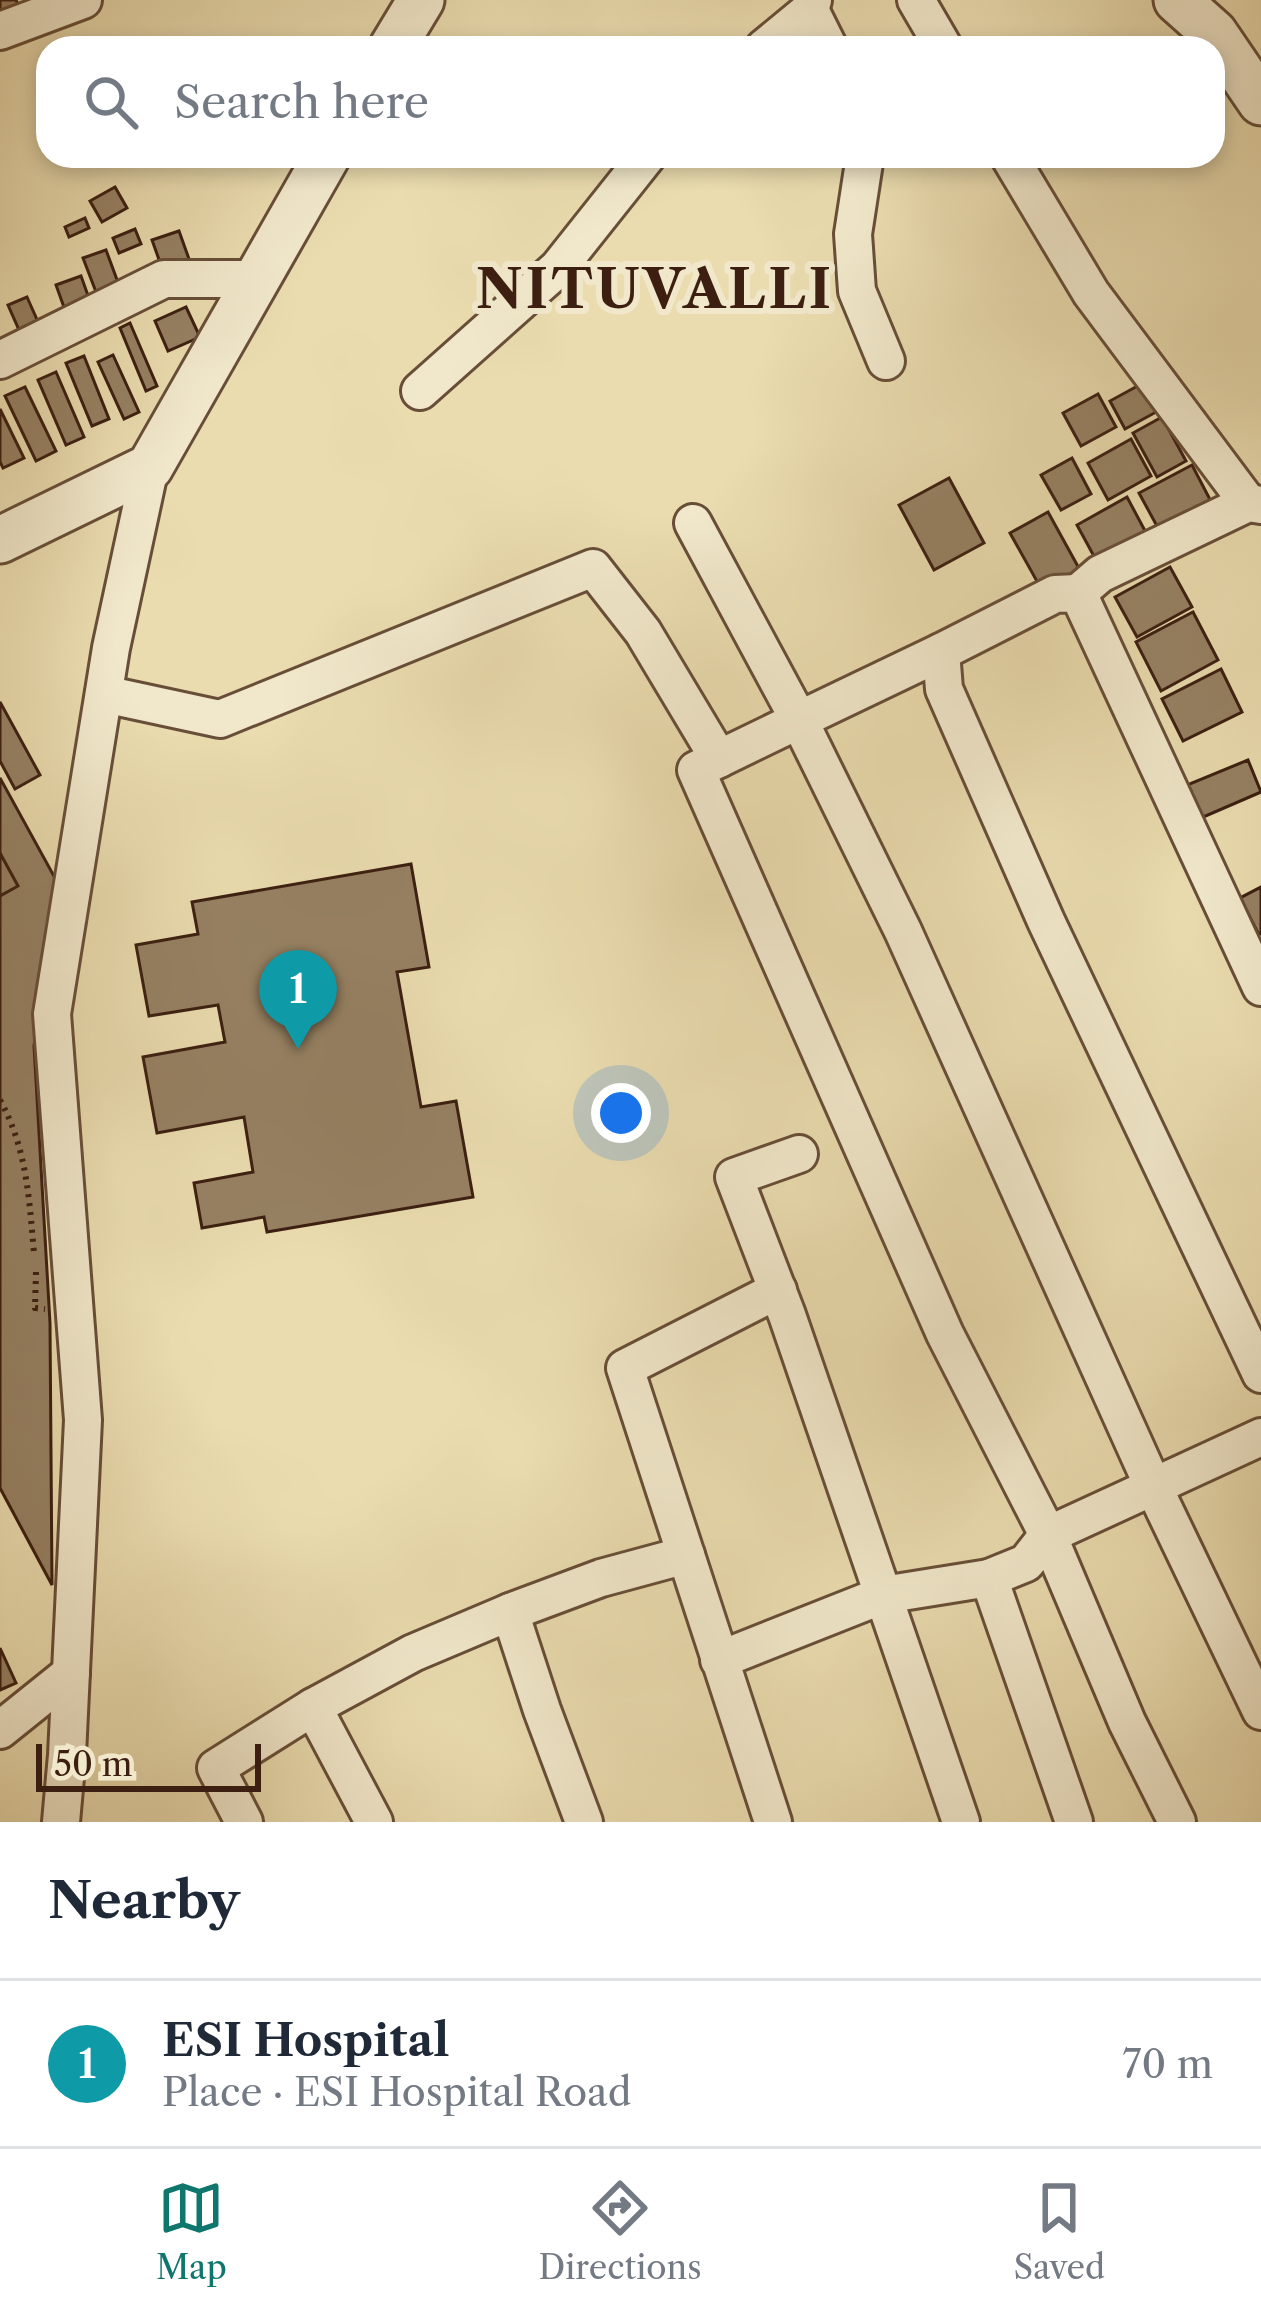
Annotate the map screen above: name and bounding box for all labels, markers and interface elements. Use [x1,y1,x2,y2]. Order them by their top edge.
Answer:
search box [36,36,1225,168]
icon: search [78,69,144,135]
text: Search here [174,74,429,130]
district label: NITUVALLI [476,256,834,322]
pin: 1 [259,950,337,1049]
your location [591,1083,651,1143]
scale bar [36,1738,261,1791]
text: 50 m [54,1744,132,1785]
text: Nearby [48,1869,240,1931]
text: ESI Hospital [162,2012,449,2068]
text: 1 [78,2040,96,2088]
text: 70 m [1122,2040,1213,2088]
text: Place · ESI Hospital Road [162,2068,631,2116]
tab: Map [156,2175,227,2288]
tab: Directions [539,2175,702,2288]
tab: Saved [1013,2175,1105,2288]

